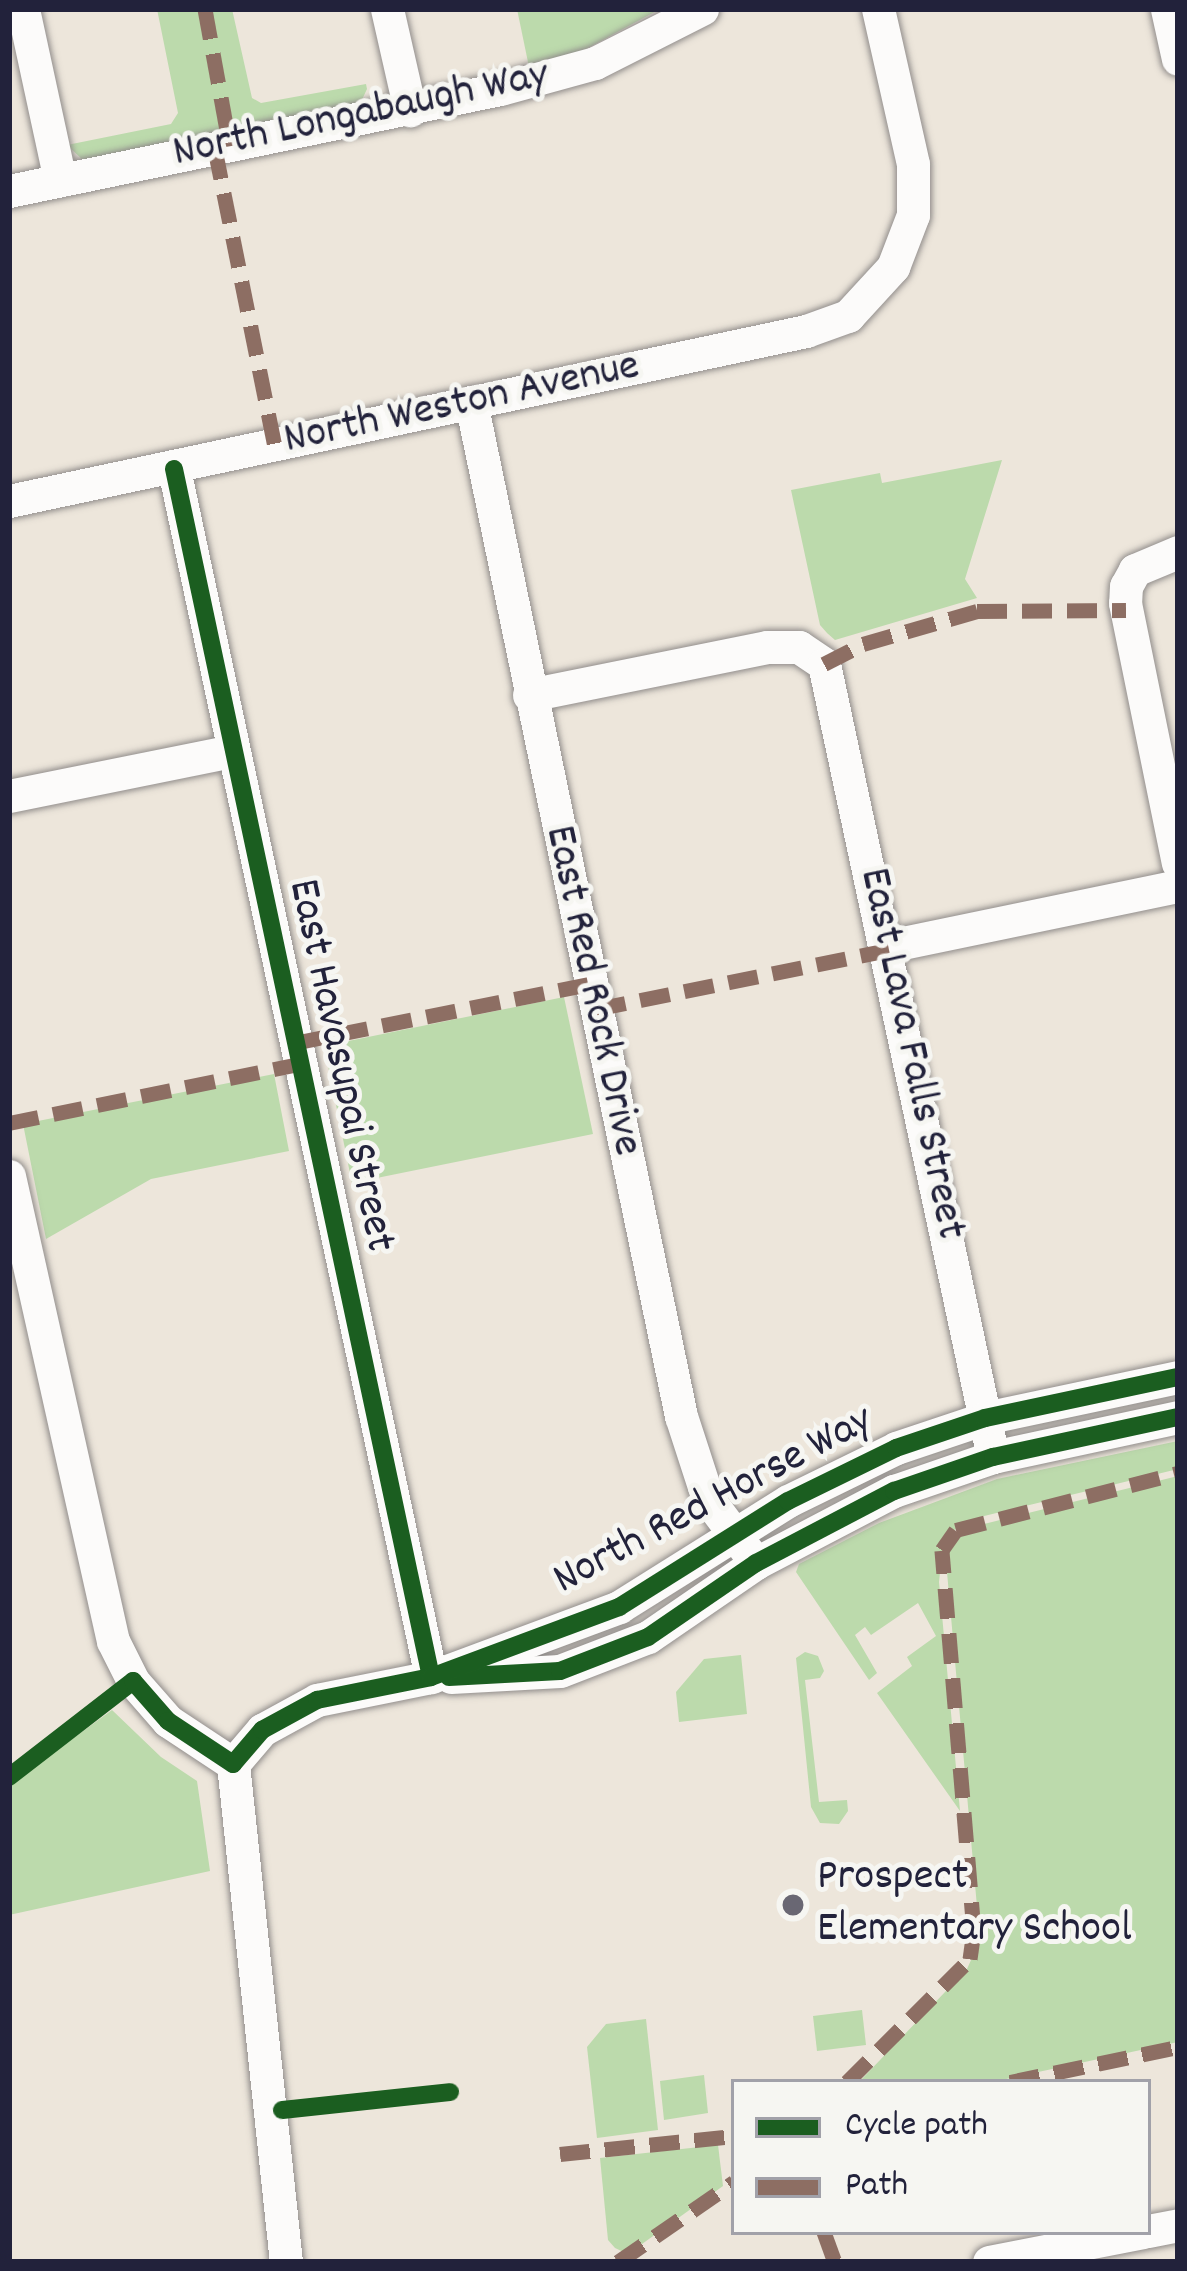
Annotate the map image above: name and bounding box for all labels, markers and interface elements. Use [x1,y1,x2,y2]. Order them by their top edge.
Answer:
street label: North Longabaugh Way [168,50,554,182]
street label: North Weston Avenue [279,341,645,469]
street label: East Red Rock Drive [530,821,652,1161]
street label: East Lava Falls Street [844,863,976,1245]
street label: East Havasupai Street [273,875,405,1257]
street label: North Red Horse Way [545,1395,883,1609]
place label: Prospect Elementary School [817,1852,1132,1958]
marker: Prospect Elementary School [780,1892,806,1918]
legend [731,2079,1151,2235]
text: Cycle path [845,2101,988,2153]
text: Path [845,2161,908,2213]

